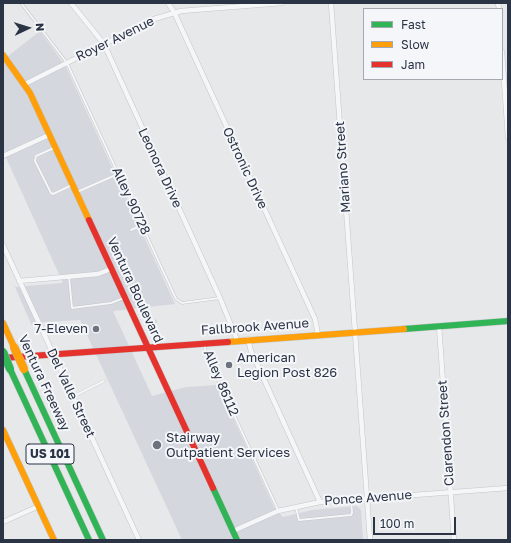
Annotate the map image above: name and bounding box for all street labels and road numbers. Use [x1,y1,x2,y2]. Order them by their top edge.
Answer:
street label: Royer Avenue [73,13,157,65]
street label: Mariano Street [332,121,354,213]
street label: Ostronic Drive [219,125,271,211]
street label: Leonora Drive [135,126,185,210]
street label: Alley 90728 [109,165,153,237]
street label: Ventura Boulevard [104,235,166,345]
street label: Fallbrook Avenue [201,315,309,339]
street label: Ventura Freeway [15,332,73,434]
street label: Del Valle Street [43,346,99,440]
street label: Alley 86112 [200,348,242,418]
street label: Clarendon Street [435,379,457,487]
road number: US 101 [26,444,74,464]
street label: Ponce Avenue [324,487,412,509]

